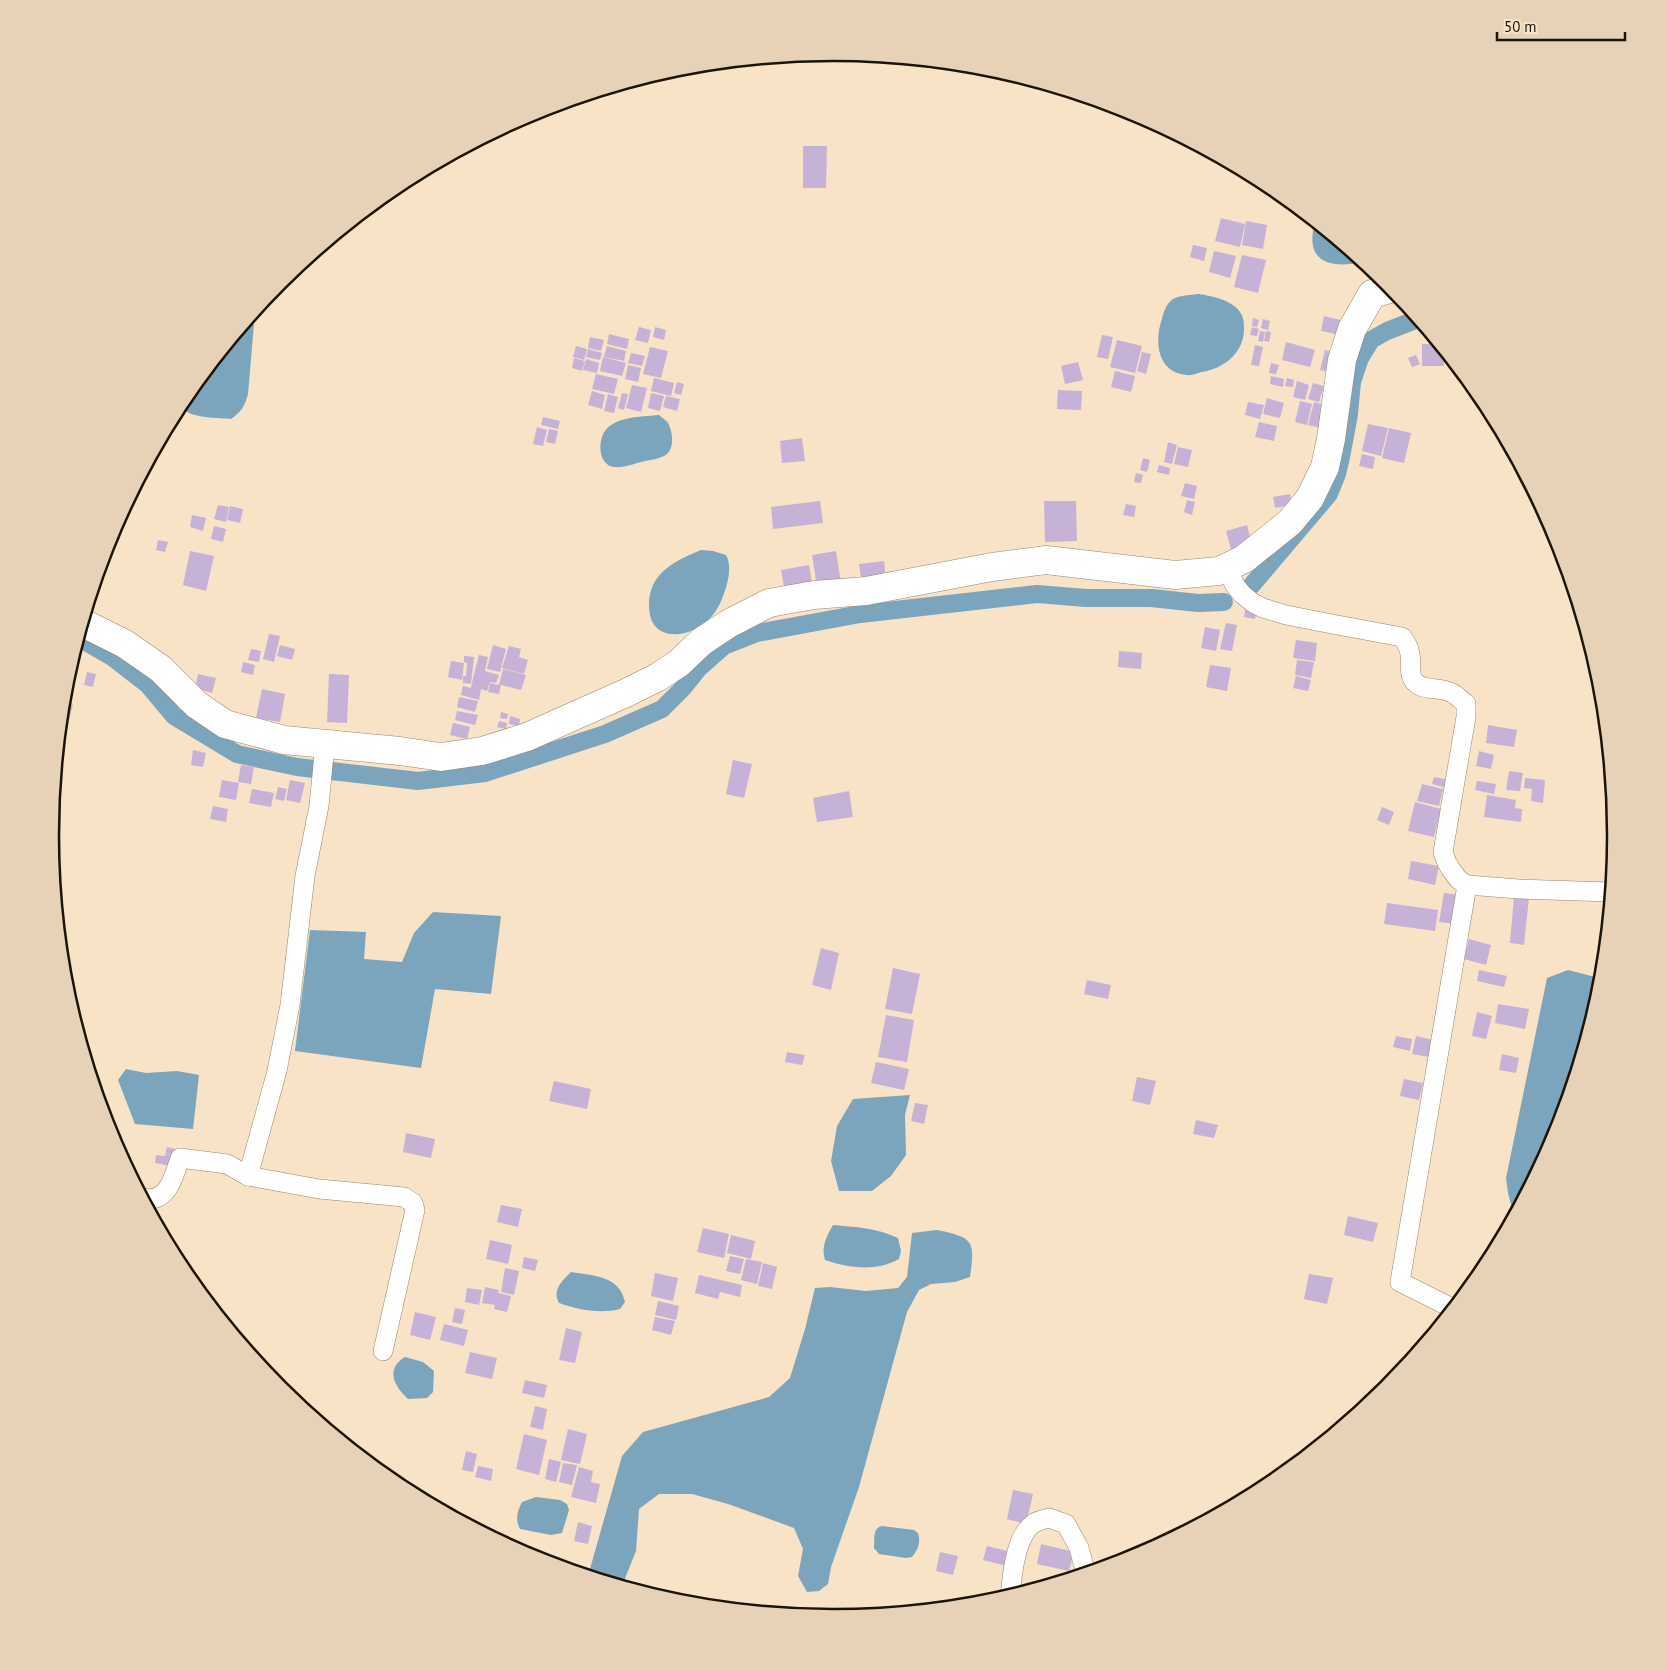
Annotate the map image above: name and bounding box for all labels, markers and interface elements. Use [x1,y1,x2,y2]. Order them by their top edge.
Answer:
scale bar [1497,10,1624,42]
text: 50 m [1504,17,1537,36]

